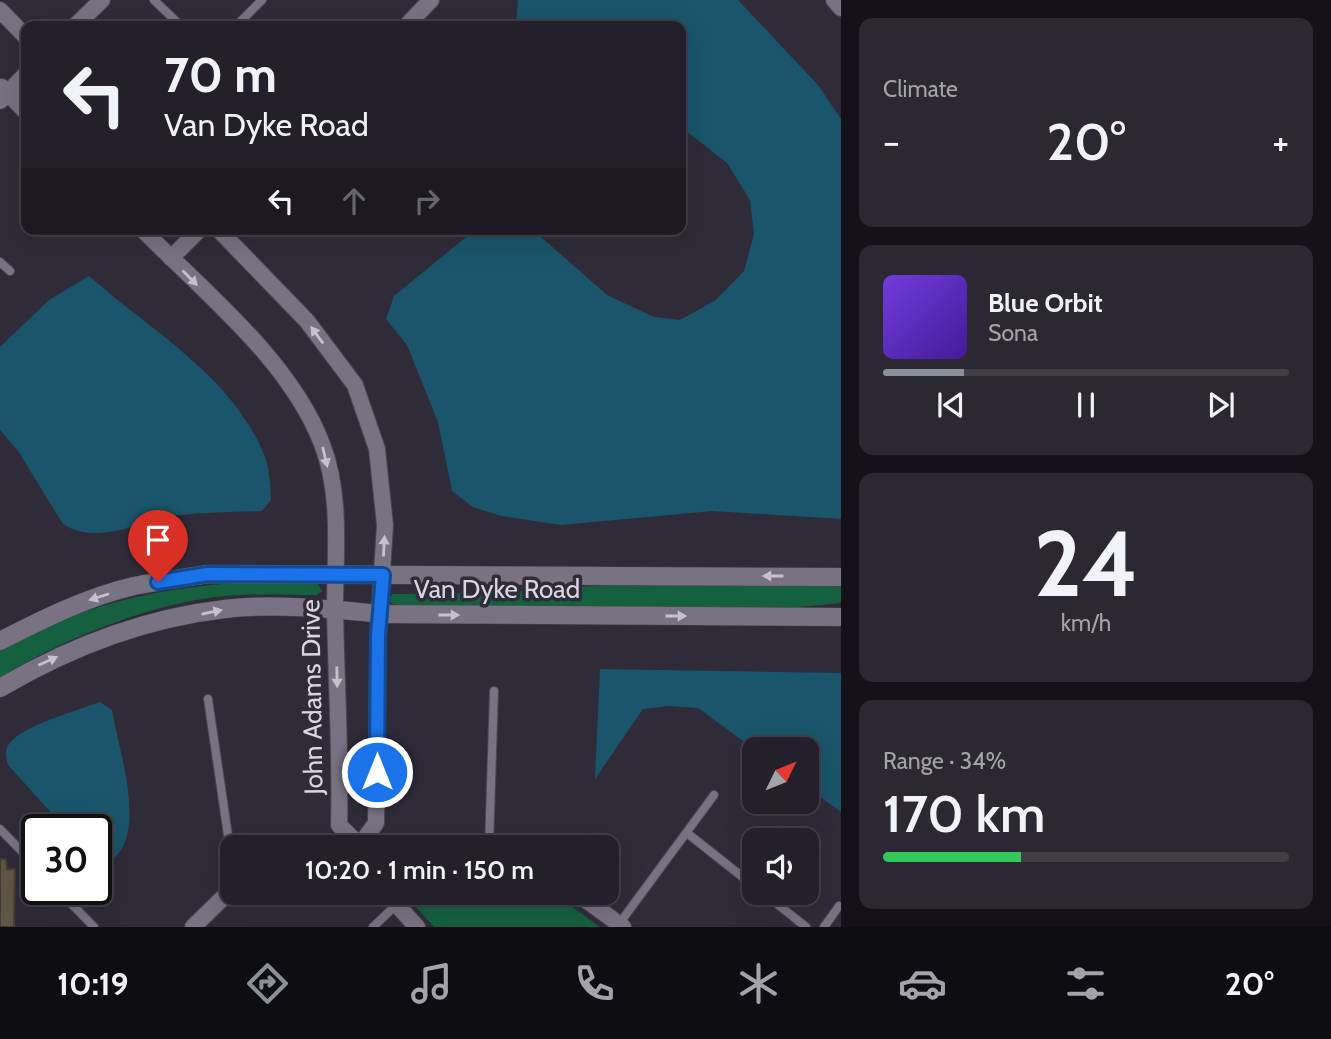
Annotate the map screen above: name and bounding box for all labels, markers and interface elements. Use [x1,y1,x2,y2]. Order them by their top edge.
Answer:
text: 70 m [164,45,277,104]
icon: left [49,49,140,140]
text: Climate [883,75,958,103]
text: Van Dyke Road [164,105,369,144]
text: 20° [1046,110,1126,173]
text: − [883,118,900,165]
text: + [1272,118,1289,165]
icon: left [262,182,300,220]
icon: ahead [335,182,373,220]
icon: right [408,182,446,220]
one-way arrow [182,269,199,286]
text: Blue Orbit [988,287,1103,319]
text: Sona [988,319,1038,347]
one-way arrow [311,326,325,344]
icon: previous [932,386,970,424]
icon: pause [1067,386,1105,424]
icon: next [1202,386,1240,424]
one-way arrow [320,446,331,468]
text: 24 [1034,508,1138,619]
pin [128,510,188,582]
icon: arrive [139,521,177,559]
one-way arrow [379,535,390,557]
one-way arrow [762,570,784,582]
street label: Van Dyke Road [414,573,580,605]
one-way arrow [88,593,109,603]
street label: John Adams Drive [294,599,330,796]
one-way arrow [201,606,223,617]
one-way arrow [438,609,460,621]
text: km/h [1061,609,1111,637]
one-way arrow [665,611,687,622]
one-way arrow [38,655,58,667]
one-way arrow [331,667,343,689]
position arrow [340,735,414,809]
north arrow [742,737,819,814]
map controls [742,737,819,905]
text: Range · 34% [883,747,1006,775]
text: 170 km [883,782,1045,845]
speed limit sign: 30 [21,814,112,905]
button: sound [742,828,819,905]
text: 10:20 · 1 min · 150 m [305,854,534,886]
icon: directions [243,959,292,1008]
icon: music [407,959,456,1008]
icon: phone [570,959,619,1008]
icon: climate [734,959,783,1008]
icon: car [898,959,947,1008]
icon: filters [1061,959,1110,1008]
text: 10:19 [57,964,129,1003]
text: 20° [1225,964,1274,1003]

